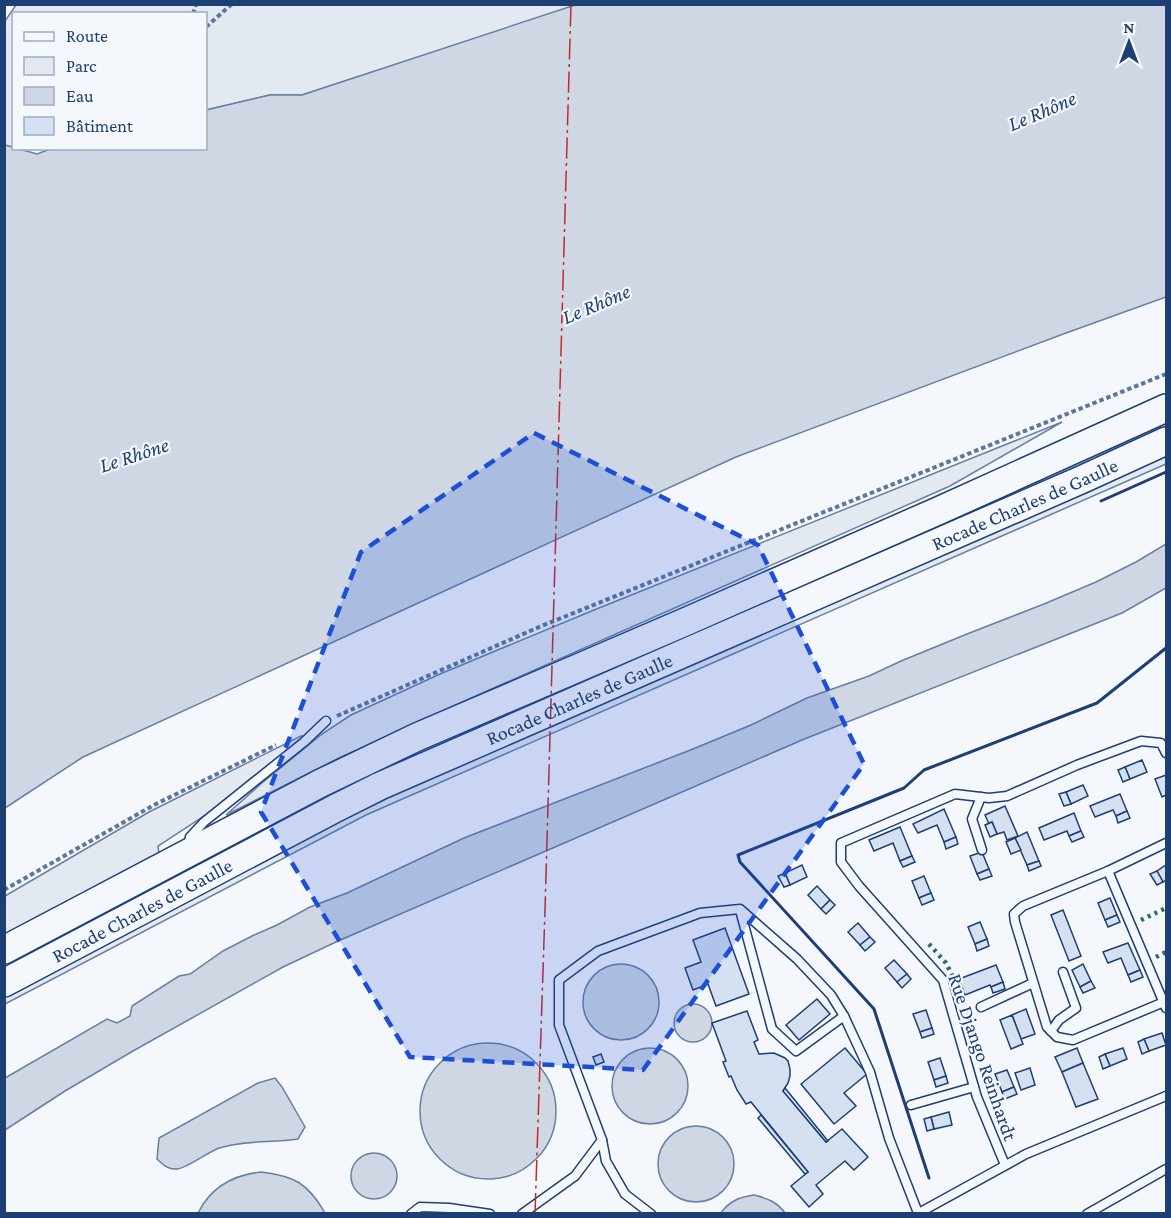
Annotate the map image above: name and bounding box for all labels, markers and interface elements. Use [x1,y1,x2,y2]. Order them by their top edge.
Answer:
legend [12,12,207,150]
north arrow [1099,12,1159,72]
text: N [1124,19,1135,36]
text: Route [66,26,108,46]
text: Parc [66,56,97,76]
text: Eau [66,86,94,106]
water label: Le Rhône [1004,86,1080,136]
text: Bâtiment [66,116,134,136]
water label: Le Rhône [558,279,634,329]
water label: Le Rhône [96,433,172,477]
street label: Rocade Charles de Gaulle [928,454,1121,555]
street label: Rocade Charles de Gaulle [483,649,676,749]
street label: Rocade Charles de Gaulle [48,854,236,967]
street label: Rue Django Reinhardt [943,971,1022,1144]

